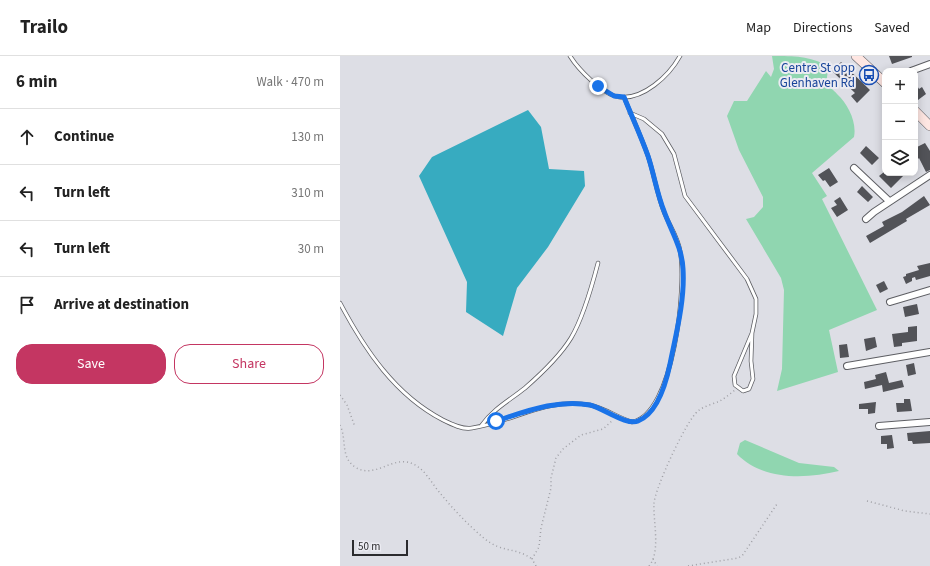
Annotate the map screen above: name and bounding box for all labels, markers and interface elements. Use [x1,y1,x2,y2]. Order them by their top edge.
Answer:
text: Trailo [20,14,68,41]
text: Map [746,18,771,38]
text: Directions [793,18,852,38]
text: Saved [874,18,910,38]
place label: Centre St opp Glenhaven Rd [780,59,855,92]
bus stop icon: Centre St opp Glenhaven Rd [858,64,880,86]
map controls [882,68,918,176]
button: + [882,68,918,104]
text: 6 min [16,70,57,94]
text: Walk · 470 m [256,73,324,91]
route end [589,77,607,95]
button: − [882,104,918,140]
icon: ahead [16,126,38,148]
text: Continue [54,126,114,147]
text: 130 m [291,128,324,146]
button: layers [882,140,918,176]
icon: left [16,182,38,204]
text: Turn left [54,182,110,203]
text: 310 m [291,184,324,202]
icon: left [16,238,38,260]
text: Turn left [54,238,110,259]
text: 30 m [298,240,324,258]
icon: arrive [16,294,38,316]
text: Arrive at destination [54,294,189,315]
button: Save [16,344,166,384]
button: Share [174,344,324,384]
route start [487,412,505,430]
scale bar [352,538,408,557]
text: 50 m [358,539,380,554]

